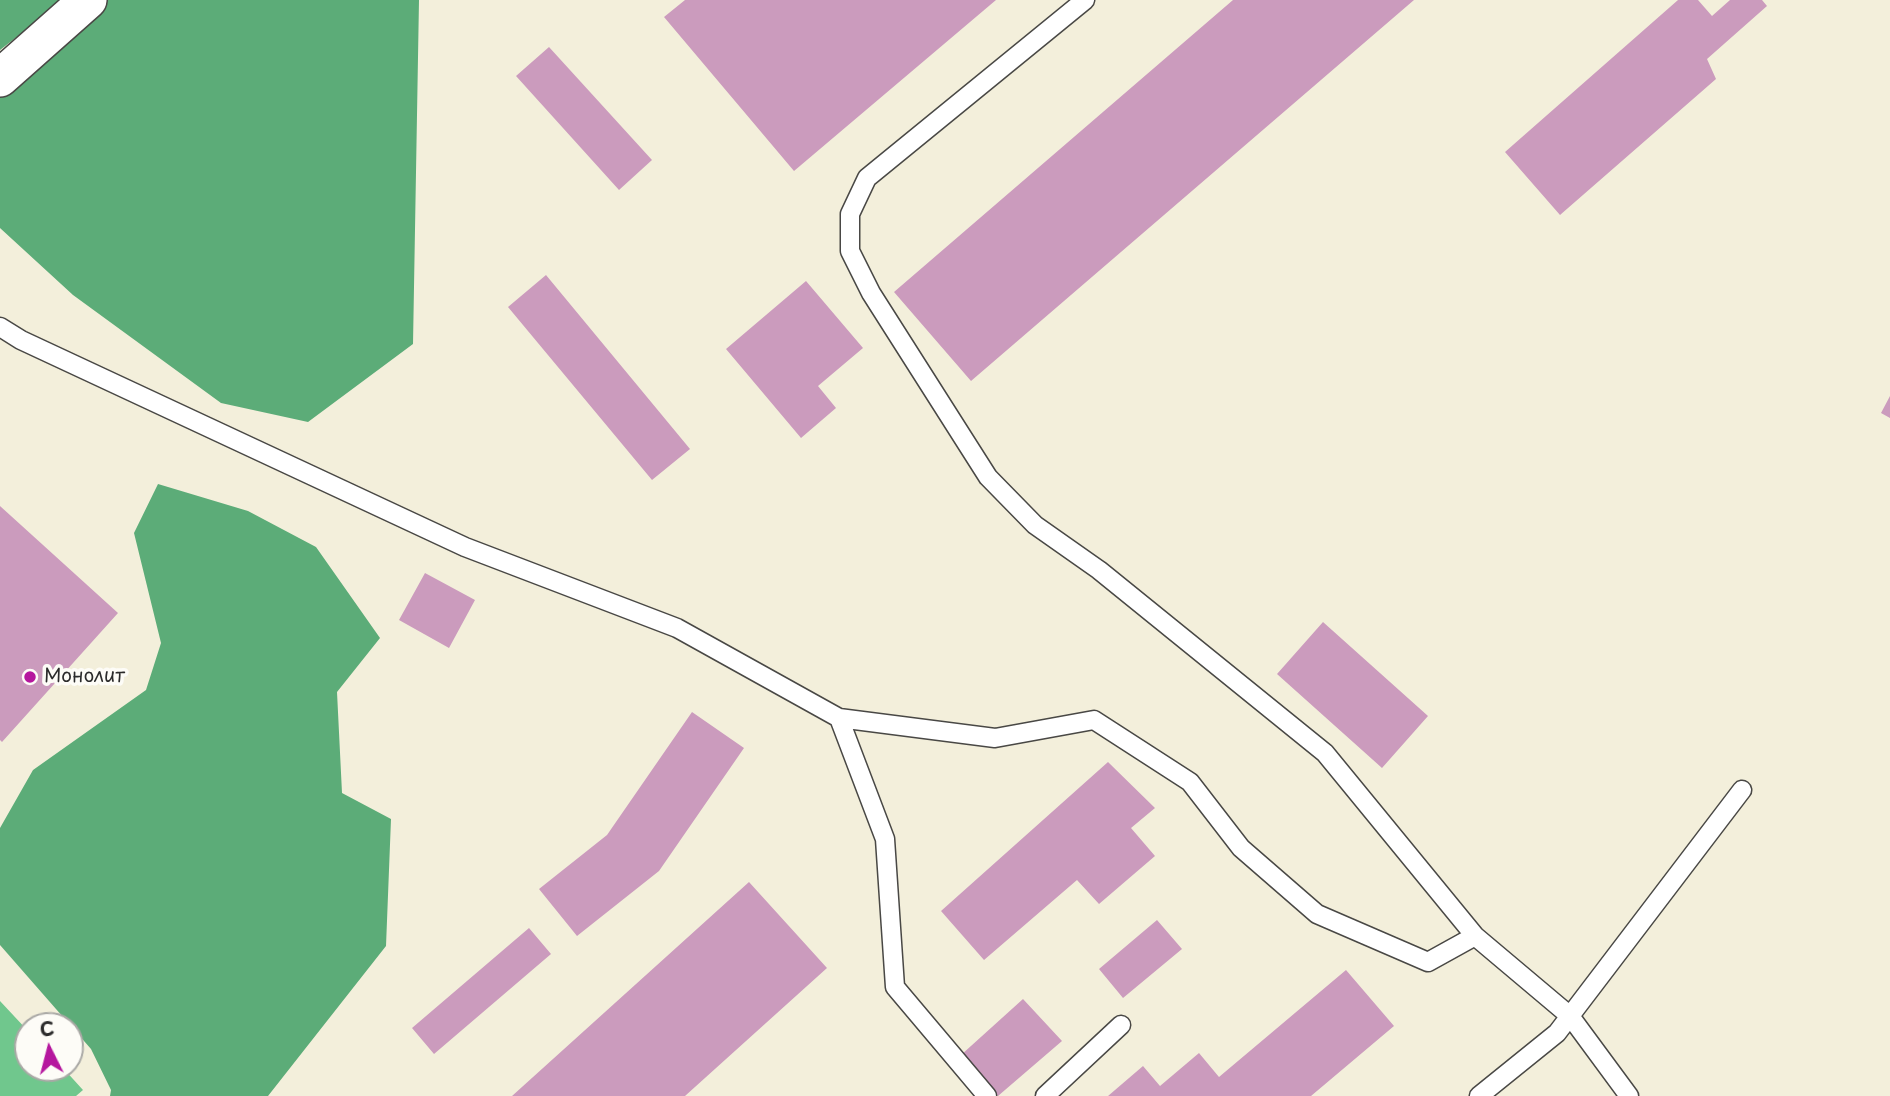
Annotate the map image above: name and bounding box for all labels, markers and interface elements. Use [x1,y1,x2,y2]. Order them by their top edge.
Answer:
place label: Монолит [44,666,125,688]
marker: Монолит [22,669,38,685]
north arrow [14,1012,84,1082]
text: С [38,1013,56,1043]

